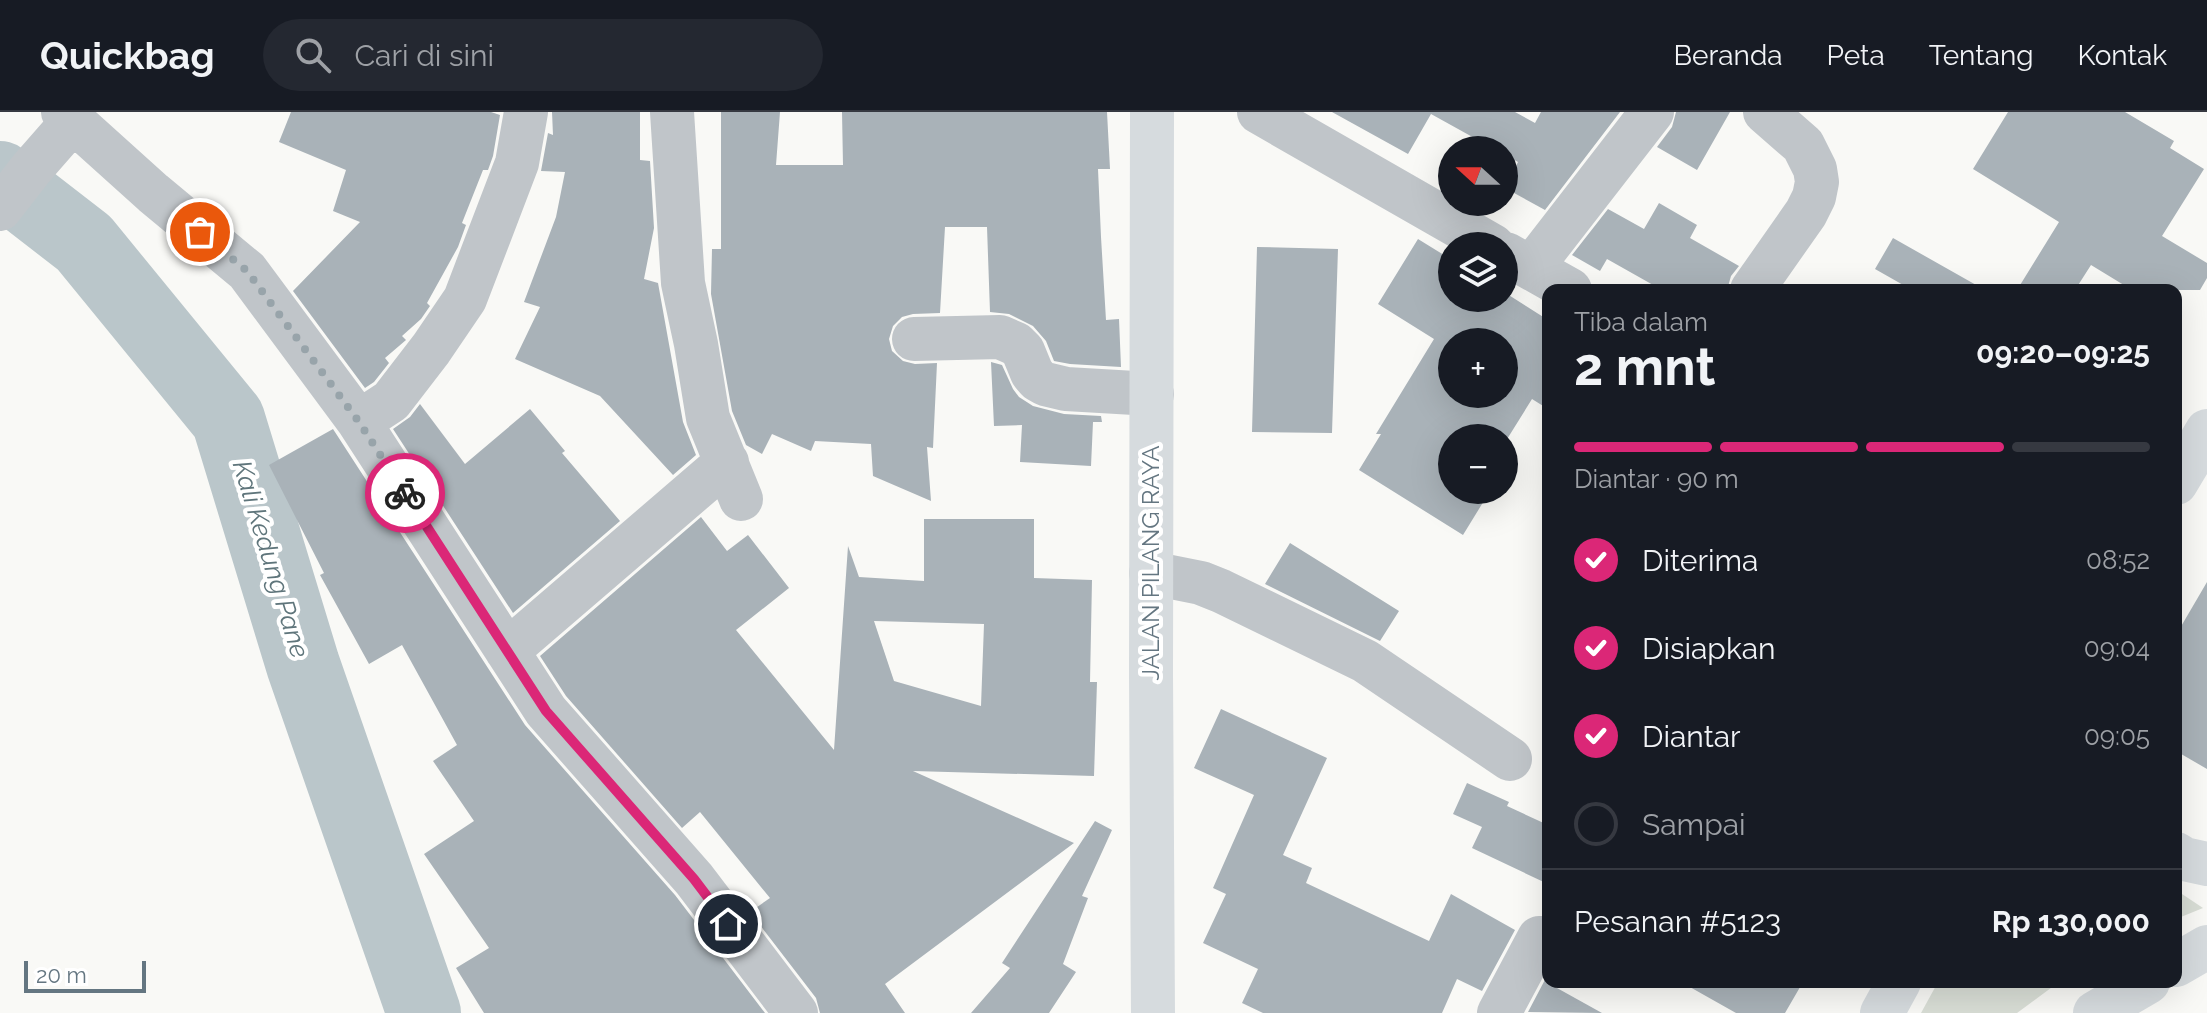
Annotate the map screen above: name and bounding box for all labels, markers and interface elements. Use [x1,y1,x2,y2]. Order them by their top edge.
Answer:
search box [263,19,823,91]
text: Quickbag [40,33,215,78]
icon: search [291,33,335,77]
text: Cari di sini [355,38,494,73]
text: Beranda [1673,39,1783,72]
text: Peta [1827,39,1885,72]
text: Tentang [1929,39,2034,72]
text: Kontak [2078,39,2167,72]
north arrow [1438,136,1518,216]
map controls [1438,136,1518,504]
pin [166,198,234,266]
icon: bag [178,210,222,254]
button: layers [1438,232,1518,312]
text: Tiba dalam [1574,307,1708,337]
button: + [1438,328,1518,408]
text: 09:20–09:25 [1976,335,2150,370]
text: 2 mnt [1574,336,1715,397]
button: − [1438,424,1518,504]
street label: JALAN PILANG RAYA [1136,445,1165,681]
courier [365,453,445,533]
water label: Kali Kedung Pane [227,457,315,661]
text: Diantar · 90 m [1574,464,1739,494]
icon: bike [383,471,427,515]
icon: check [1574,538,1618,582]
text: Diterima [1642,543,1758,578]
text: 08:52 [2086,545,2150,575]
icon: check [1574,626,1618,670]
text: Disiapkan [1642,631,1776,666]
text: 09:04 [2084,633,2150,663]
icon: check [1574,714,1618,758]
text: Diantar [1642,719,1741,754]
text: 09:05 [2084,721,2150,751]
text: Sampai [1642,807,1746,842]
pin [694,890,762,958]
icon: home [706,902,750,946]
text: Pesanan #5123 [1574,904,1781,939]
text: Rp 130,000 [1992,904,2150,939]
scale bar [24,957,146,993]
text: 20 m [36,962,87,988]

